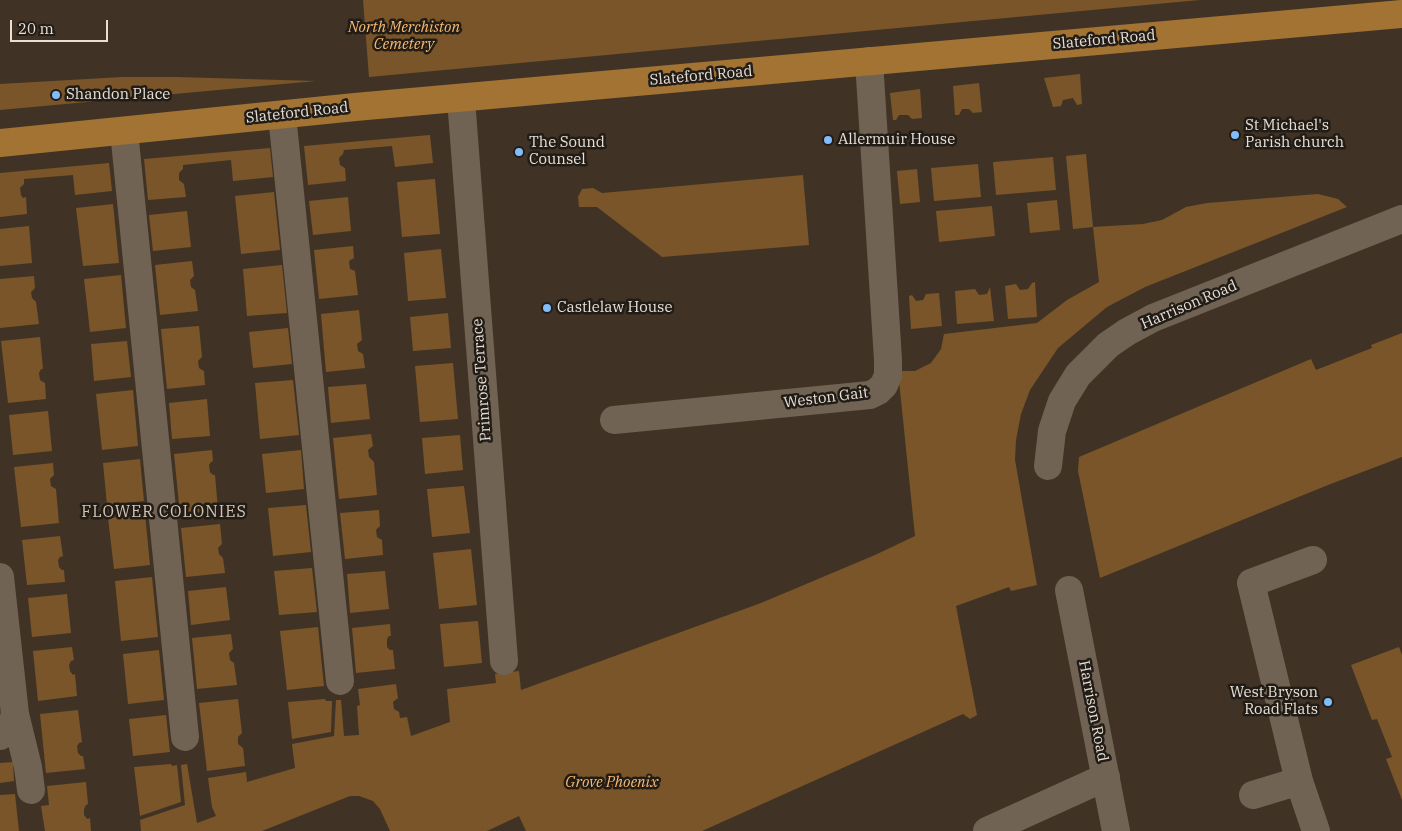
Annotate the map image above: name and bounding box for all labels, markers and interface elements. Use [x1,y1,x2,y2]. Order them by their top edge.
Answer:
scale bar [12,10,110,42]
text: 20 m [18,19,54,38]
park label: North Merchiston Cemetery [348,19,460,54]
street label: Slateford Road [1052,27,1156,53]
street label: Slateford Road [649,63,753,89]
place label: Shandon Place [66,86,170,104]
marker: Shandon Place [50,89,62,101]
street label: Slateford Road [245,99,349,127]
place label: St Michael's Parish church [1245,117,1344,152]
marker: St Michael's Parish church [1229,129,1241,141]
place label: Allermuir House [838,131,955,149]
place label: The Sound Counsel [529,134,605,169]
marker: Allermuir House [822,134,834,146]
marker: The Sound Counsel [513,146,525,158]
street label: Harrison Road [1138,277,1240,333]
place label: Castlelaw House [557,299,672,317]
marker: Castlelaw House [541,302,553,314]
street label: Primrose Terrace [469,318,495,442]
street label: Weston Gait [783,384,869,412]
district label: FLOWER COLONIES [79,502,249,522]
street label: Harrison Road [1074,659,1112,763]
place label: West Bryson Road Flats [1230,684,1318,719]
marker: West Bryson Road Flats [1322,696,1334,708]
park label: Grove Phoenix [565,774,659,792]

